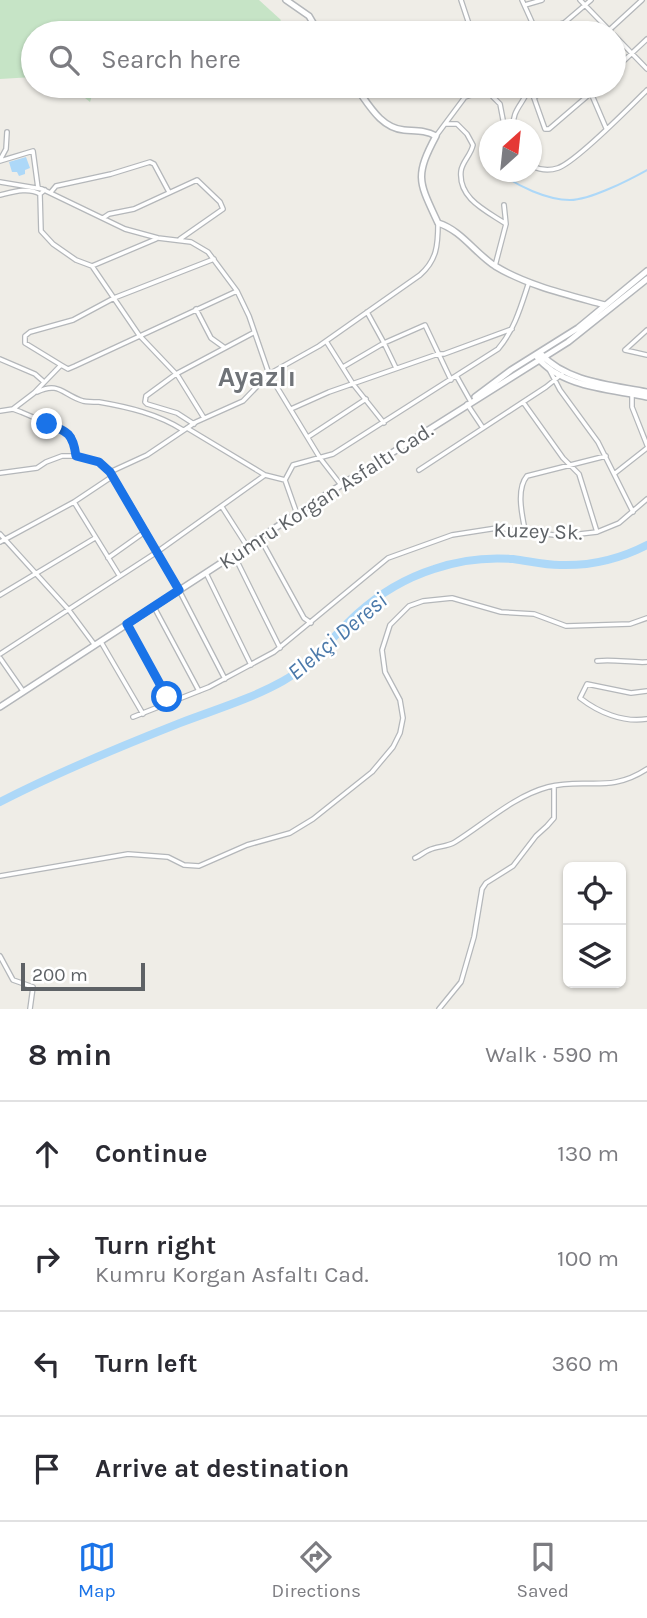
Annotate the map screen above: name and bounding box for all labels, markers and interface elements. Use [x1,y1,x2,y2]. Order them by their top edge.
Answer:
search box [21,21,626,98]
icon: search [45,41,83,79]
text: Search here [101,44,241,75]
north arrow [479,119,542,182]
district label: Ayazlı [218,360,296,393]
route end [31,408,62,439]
street label: Kumru Korgan Asfaltı Cad. [215,418,438,574]
street label: Kuzey Sk. [493,517,583,545]
water label: Elekçi Deresi [282,587,393,686]
route start [151,681,182,712]
map controls [563,862,626,988]
button: locate [563,862,626,925]
button: layers [563,925,626,988]
scale bar [21,960,145,992]
text: 200 m [32,964,88,986]
text: 8 min [28,1037,112,1073]
text: Walk · 590 m [485,1041,619,1068]
icon: ahead [28,1135,66,1173]
text: Continue [95,1138,207,1169]
text: 130 m [557,1140,619,1167]
text: Turn right [95,1230,216,1261]
icon: right [28,1240,66,1278]
text: 100 m [557,1245,619,1272]
text: Kumru Korgan Asfaltı Cad. [95,1261,369,1288]
icon: left [28,1345,66,1383]
text: Turn left [95,1348,197,1379]
text: 360 m [552,1350,619,1377]
icon: arrive [28,1450,66,1488]
text: Arrive at destination [95,1453,349,1484]
tab: Map [78,1538,116,1602]
tab: Directions [272,1538,361,1602]
tab: Saved [517,1538,569,1602]

